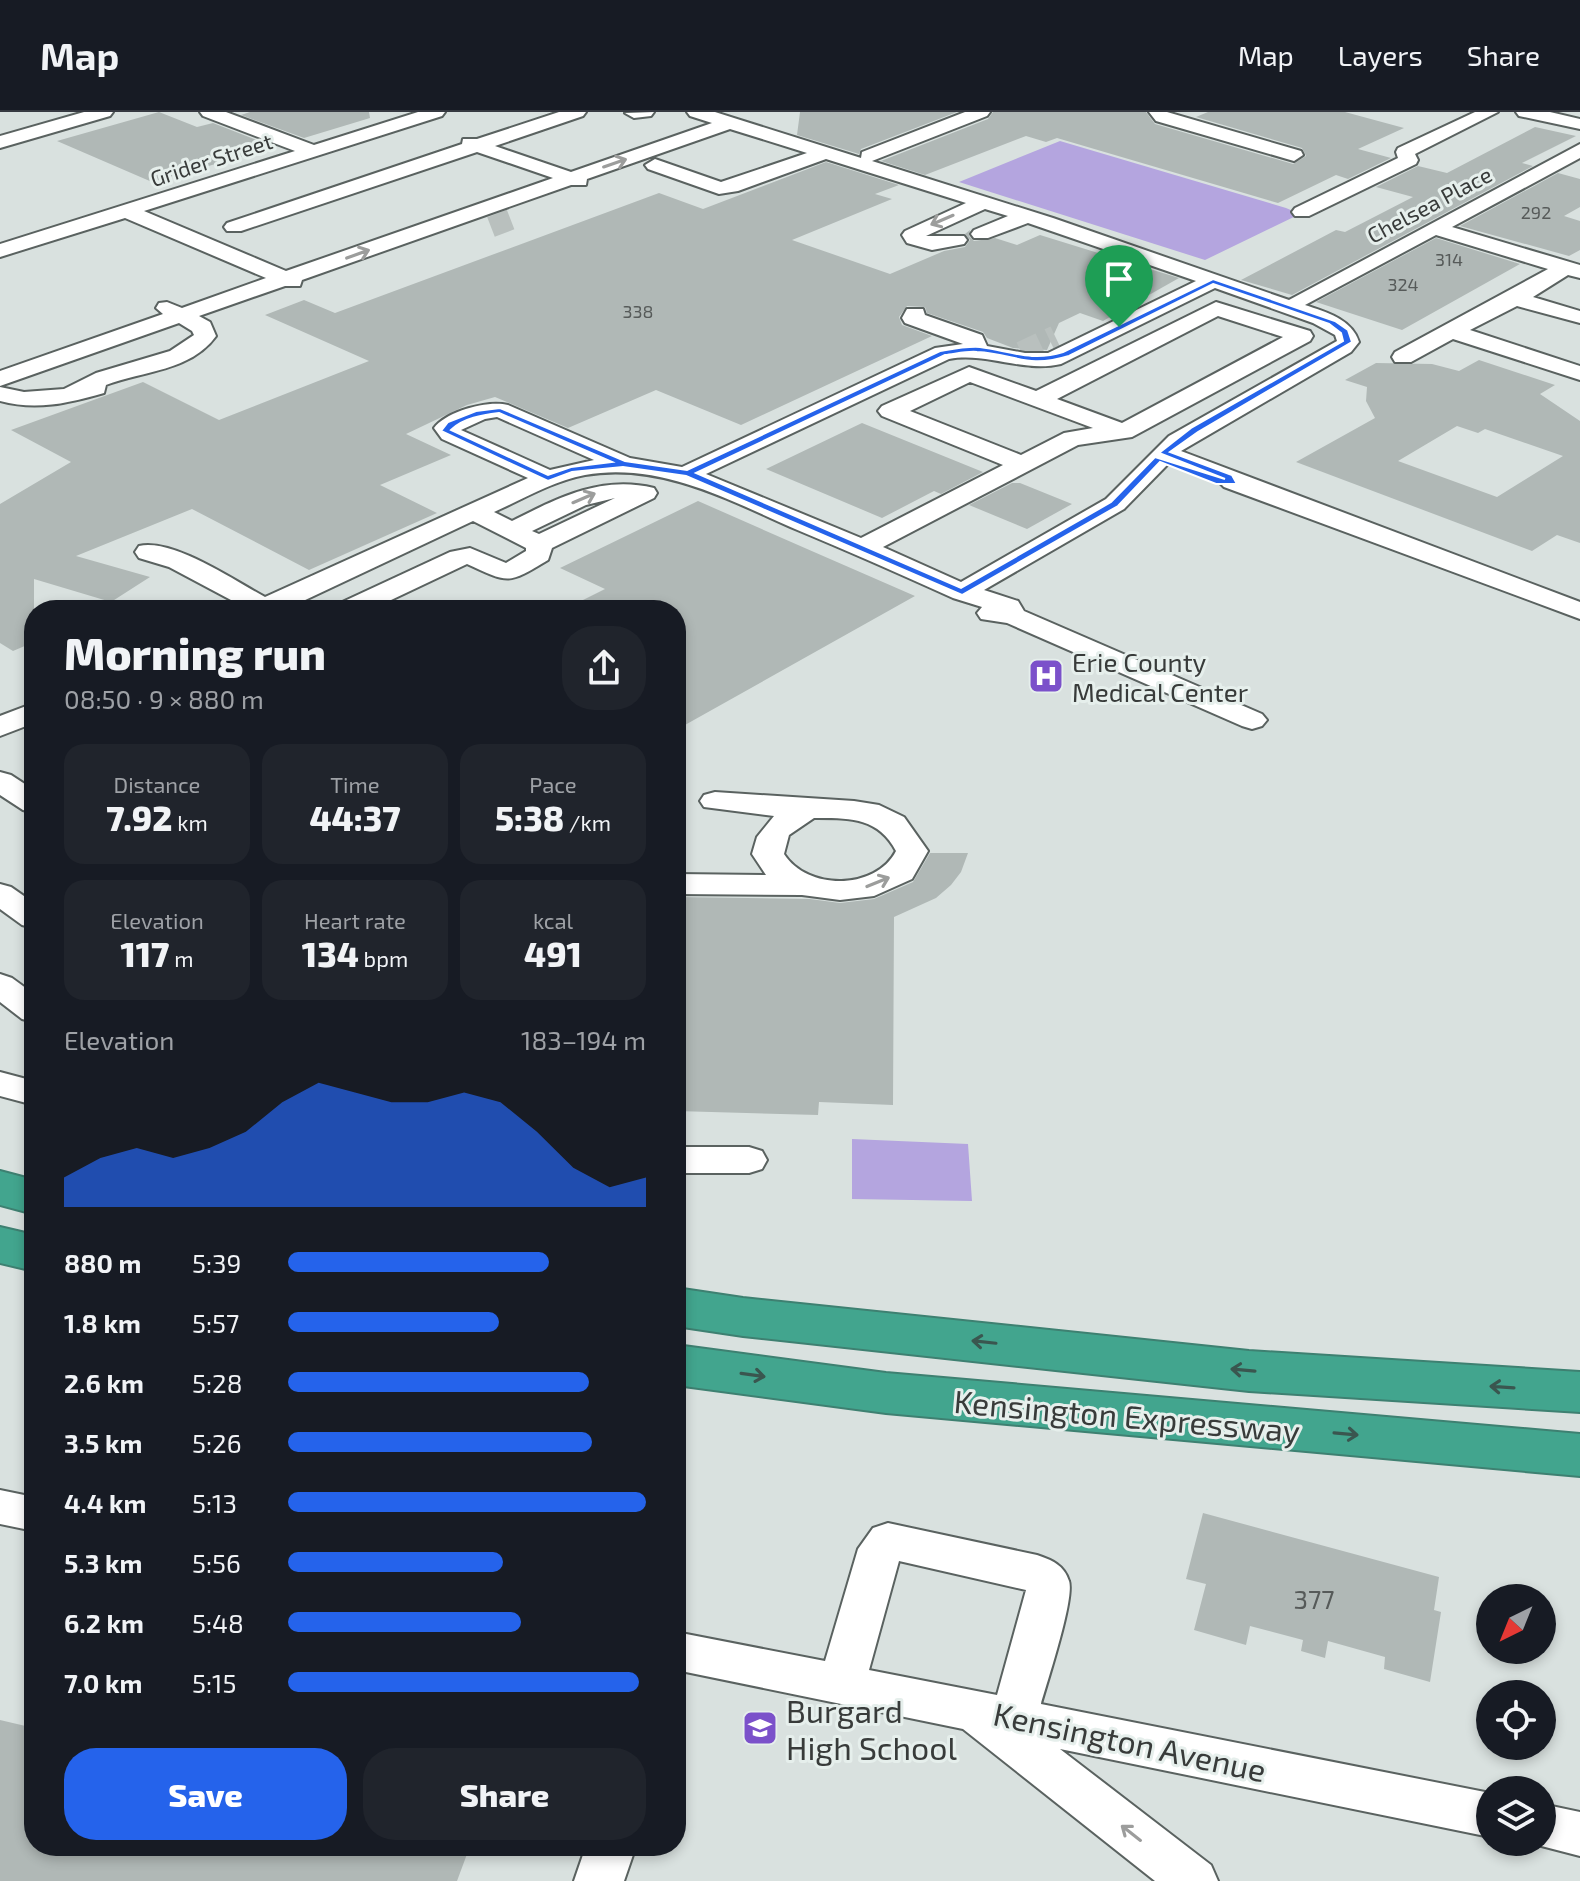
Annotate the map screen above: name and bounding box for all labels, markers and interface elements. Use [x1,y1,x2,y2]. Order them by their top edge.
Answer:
text: Map [40,32,119,78]
text: Map [1238,38,1294,72]
text: Layers [1338,38,1423,72]
text: Share [1467,38,1540,72]
street label: Grider Street [147,127,275,191]
one-way arrow [602,154,627,169]
street label: Chelsea Place [1362,160,1496,248]
house number: 292 [1521,201,1551,223]
one-way arrow [930,213,955,228]
pin [1085,245,1153,327]
one-way arrow [345,246,370,260]
house number: 314 [1435,248,1463,270]
icon: arrive [1097,257,1141,301]
house number: 324 [1387,273,1419,295]
house number: 338 [623,300,653,322]
one-way arrow [571,489,595,504]
text: Morning run [64,626,326,679]
button: share [562,626,646,710]
place label: Erie County Medical Center [1072,646,1248,707]
hospital icon: Erie County Medical Center [1027,657,1065,695]
text: 08:50 · 9 × 880 m [64,683,264,714]
text: Distance [114,771,200,797]
text: Time [330,771,380,797]
text: Pace [529,771,577,797]
text: 7.92 [106,797,172,838]
text: 44:37 [310,797,400,838]
text: 5:38 [495,797,564,838]
text: km [172,809,208,835]
text: /km [564,809,611,835]
one-way arrow [865,874,890,888]
text: Elevation [110,907,204,933]
text: Heart rate [304,907,406,933]
text: kcal [533,907,573,933]
text: 117 [120,933,169,974]
text: 134 [302,933,359,974]
text: 491 [524,933,582,974]
text: m [169,945,194,971]
text: bpm [359,945,408,971]
text: Elevation [64,1024,174,1055]
text: 183–194 m [521,1024,646,1055]
text: 880 m [64,1247,141,1278]
text: 5:39 [192,1247,241,1278]
text: 1.8 km [64,1307,141,1338]
text: 5:57 [192,1307,239,1338]
one-way arrow [971,1335,998,1350]
one-way arrow [1230,1362,1257,1377]
text: 2.6 km [64,1367,144,1398]
text: 5:28 [192,1367,242,1398]
one-way arrow [740,1368,765,1383]
one-way arrow [1489,1379,1516,1394]
street label: Kensington Expressway [952,1381,1302,1449]
text: 3.5 km [64,1427,143,1458]
text: 5:26 [192,1427,242,1458]
one-way arrow [1332,1427,1359,1442]
text: 4.4 km [64,1487,146,1518]
text: 5:13 [192,1487,237,1518]
text: 5.3 km [64,1547,143,1578]
text: 5:56 [192,1547,241,1578]
house number: 377 [1293,1583,1335,1614]
north arrow [1476,1584,1556,1664]
map controls [1476,1584,1556,1856]
text: 6.2 km [64,1607,144,1638]
text: 5:48 [192,1607,244,1638]
text: 7.0 km [64,1667,142,1698]
text: 5:15 [192,1667,236,1698]
button: locate [1476,1680,1556,1760]
place label: Burgard High School [786,1691,957,1766]
street label: Kensington Avenue [990,1694,1270,1788]
school or university icon: Burgard High School [741,1709,779,1747]
button: Save [64,1748,347,1840]
button: Share [363,1748,646,1840]
button: layers [1476,1776,1556,1856]
one-way arrow [1121,1824,1142,1841]

